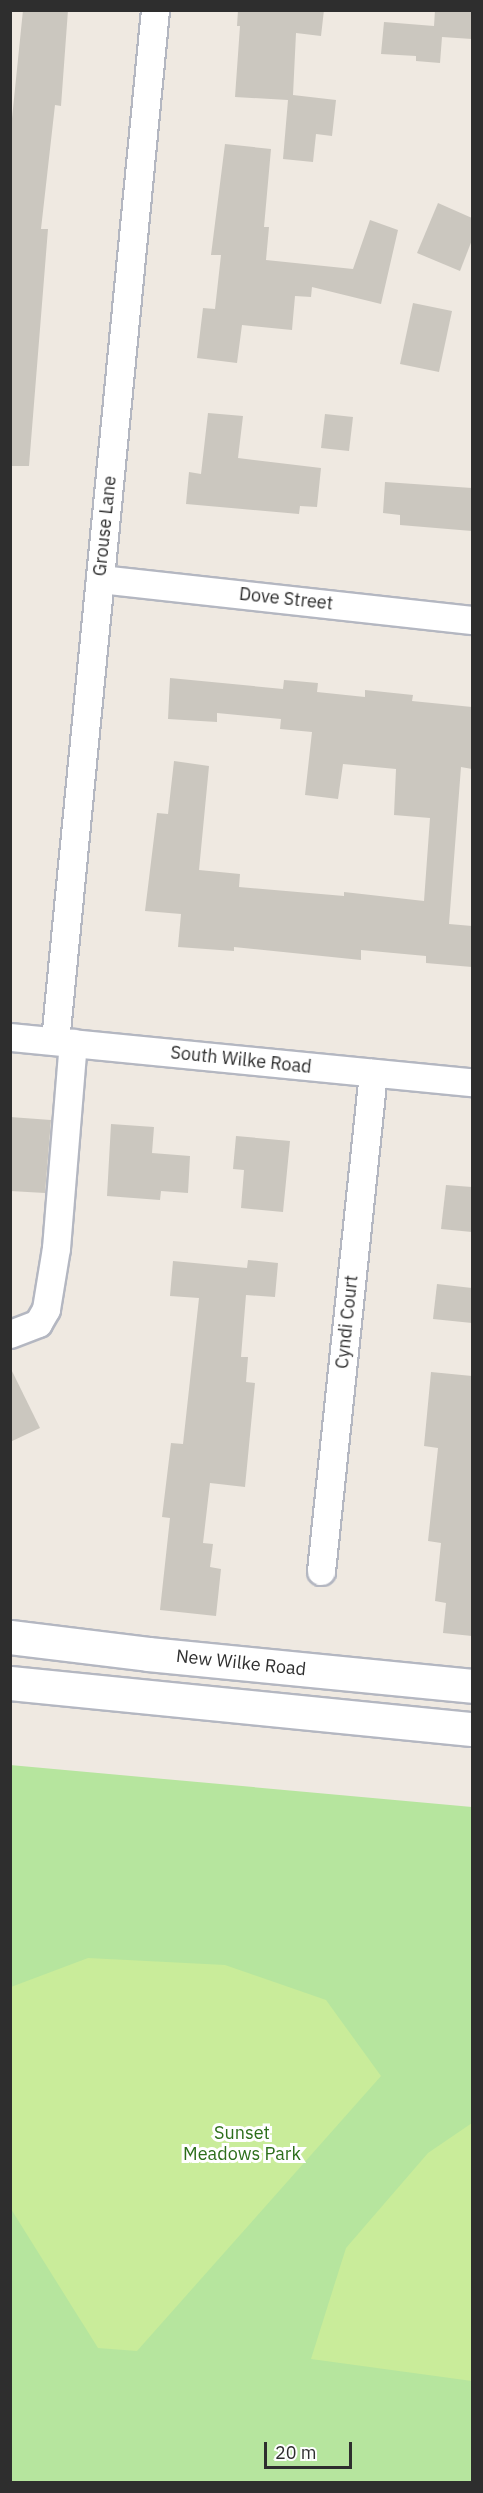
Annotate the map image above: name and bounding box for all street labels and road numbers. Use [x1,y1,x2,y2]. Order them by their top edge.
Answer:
street label: Grouse Lane [89,475,121,577]
street label: Dove Street [238,583,334,615]
street label: South Wilke Road [169,1042,313,1078]
street label: Cyndi Court [331,1274,363,1370]
street label: New Wilke Road [175,1645,307,1681]

